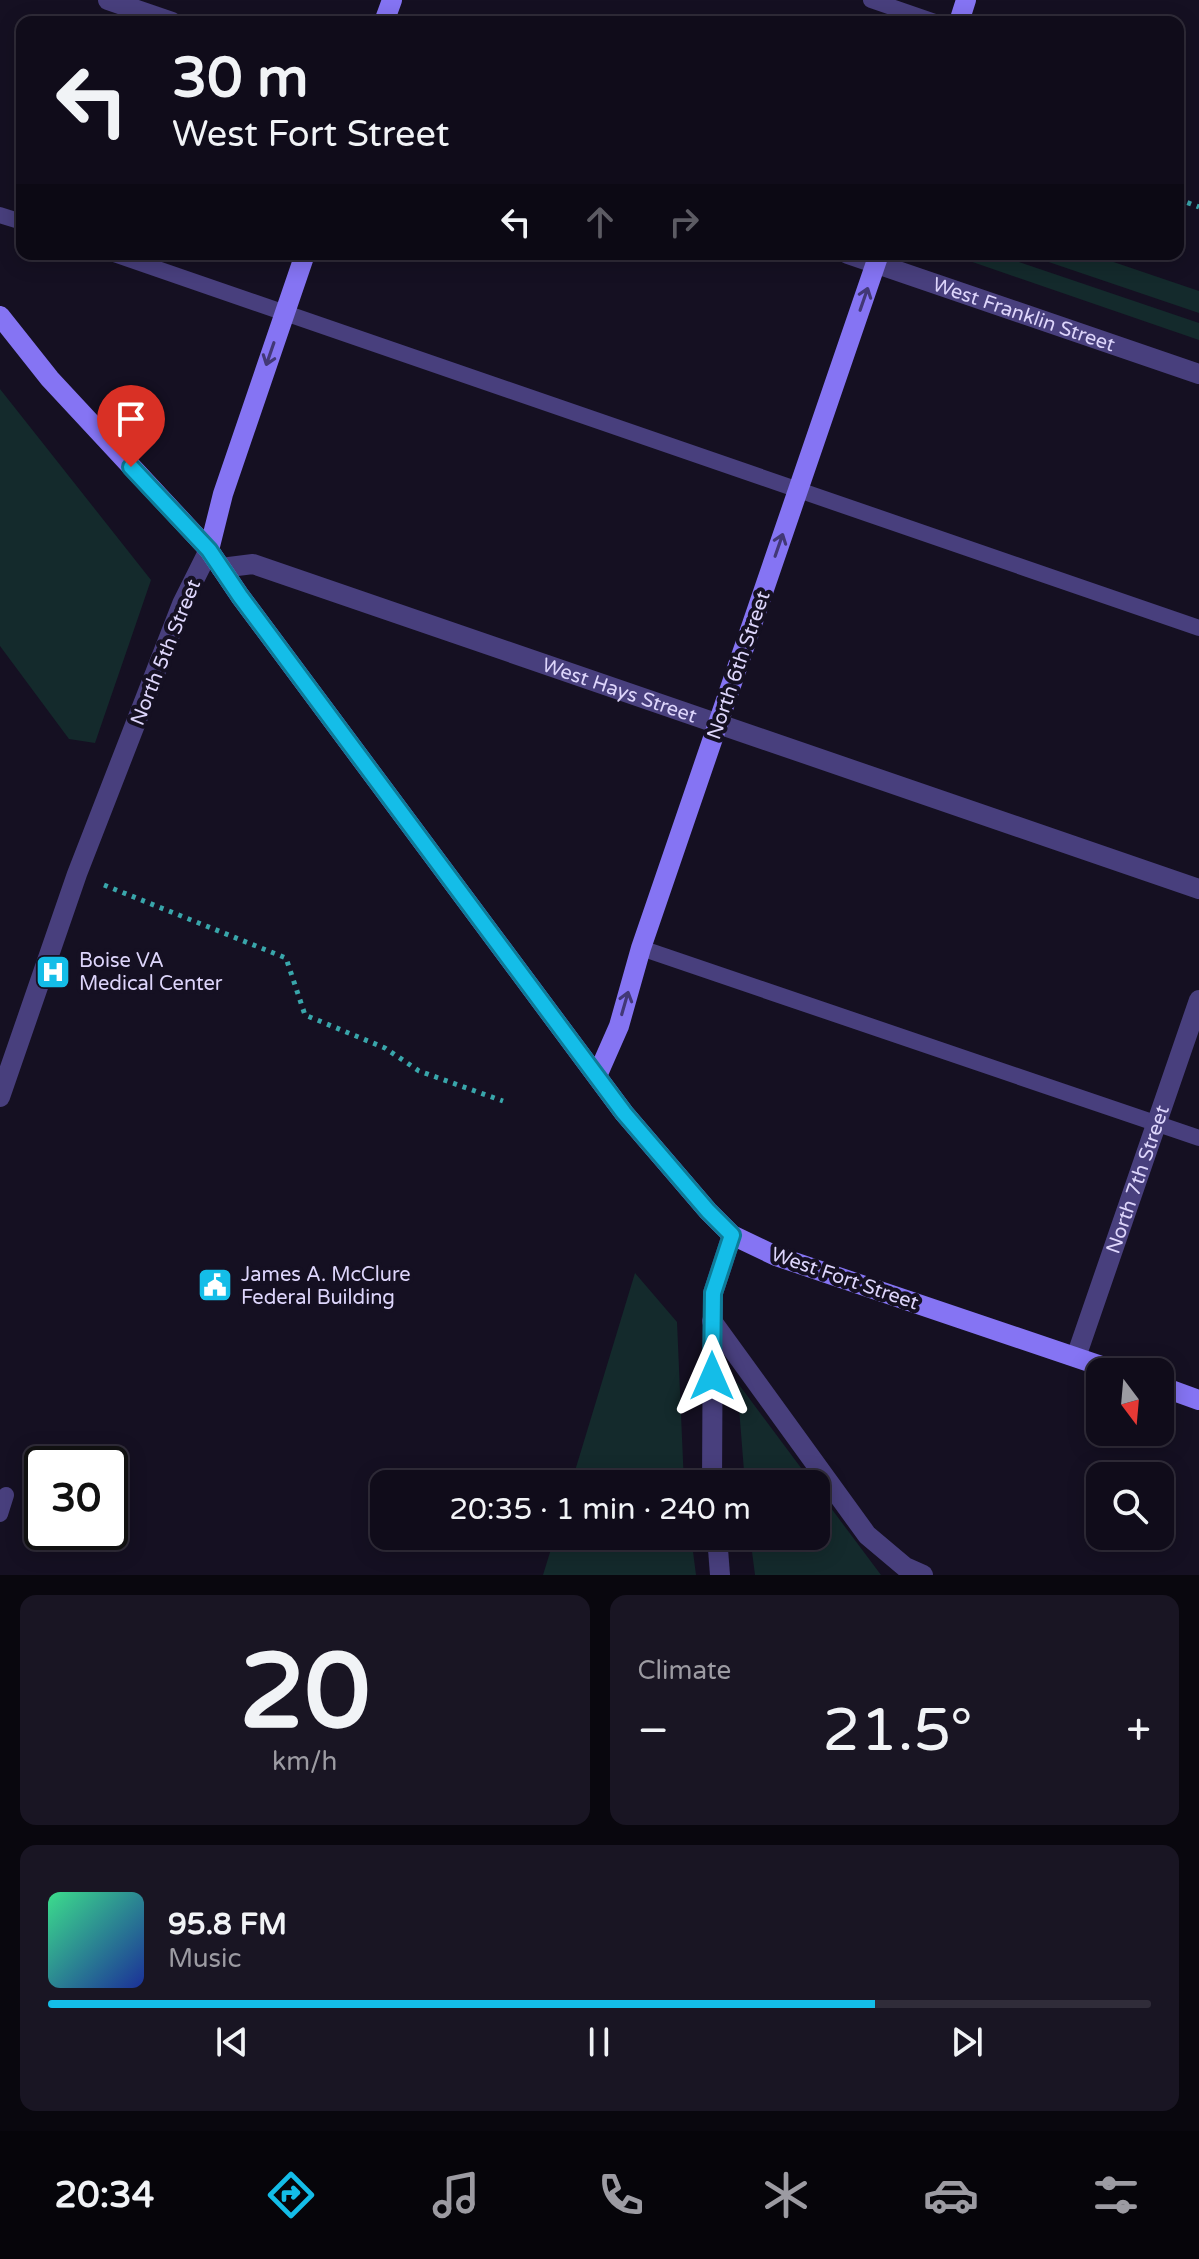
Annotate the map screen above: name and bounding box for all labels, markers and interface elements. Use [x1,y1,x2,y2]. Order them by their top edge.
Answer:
text: 30 m [172,45,308,112]
icon: left [40,48,144,152]
text: West Fort Street [172,113,450,156]
icon: left [494,200,538,244]
icon: ahead [578,200,622,244]
icon: right [662,200,706,244]
street label: West Franklin Street [929,273,1118,358]
one-way arrow [857,287,872,312]
one-way arrow [262,342,277,367]
pin [97,385,165,467]
icon: arrive [109,397,153,441]
one-way arrow [773,533,788,558]
street label: North 5th Street [126,576,206,729]
street label: North 6th Street [702,588,776,743]
street label: West Hays Street [539,653,700,729]
place label: Boise VA Medical Center [79,949,223,996]
hospital icon: Boise VA Medical Center [34,953,72,991]
one-way arrow [618,991,633,1017]
street label: North 7th Street [1102,1102,1175,1257]
street label: West Fort Street [768,1243,922,1316]
place label: James A. McClure Federal Building [241,1263,411,1310]
public building icon: James A. McClure Federal Building [196,1266,234,1304]
position arrow [670,1334,754,1418]
north arrow [1086,1358,1174,1446]
map controls [1086,1358,1174,1550]
speed limit sign: 30 [24,1446,128,1550]
button: search [1086,1462,1174,1550]
text: 20:35 · 1 min · 240 m [449,1491,751,1528]
text: 20 [239,1631,370,1756]
text: Climate [638,1655,731,1686]
text: 21.5° [822,1695,973,1767]
text: − [638,1705,669,1758]
text: + [1126,1705,1151,1758]
text: km/h [272,1746,337,1777]
text: 95.8 FM [168,1906,287,1943]
text: Music [168,1943,241,1974]
icon: previous [210,2020,254,2064]
icon: pause [577,2020,621,2064]
icon: next [945,2020,989,2064]
icon: directions [263,2167,319,2223]
icon: music [428,2167,484,2223]
icon: phone [593,2167,649,2223]
icon: climate [758,2167,814,2223]
icon: car [923,2167,979,2223]
icon: filters [1088,2167,1144,2223]
text: 20:34 [55,2174,154,2217]

